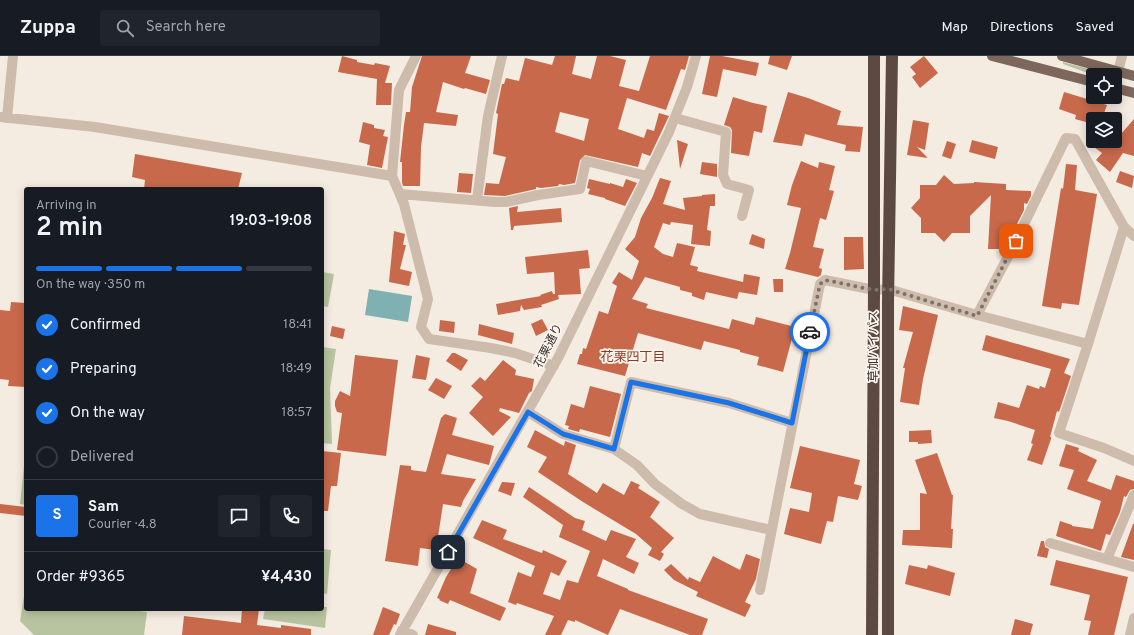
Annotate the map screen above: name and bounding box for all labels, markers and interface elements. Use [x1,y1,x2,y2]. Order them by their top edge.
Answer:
search box [100,10,380,46]
text: Zuppa [20,16,76,40]
icon: search [114,17,136,39]
text: Search here [146,18,226,37]
text: Map [942,19,968,36]
text: Directions [990,19,1054,36]
text: Saved [1076,19,1114,36]
map controls [1086,68,1122,148]
button: locate [1086,68,1122,104]
button: layers [1086,112,1122,148]
text: Arriving in [36,198,97,214]
text: 2 min [36,212,103,245]
text: 19:03–19:08 [229,212,312,231]
pin [999,224,1033,258]
icon: bag [1005,230,1027,252]
text: On the way · 350 m [36,277,145,293]
street label: 草加バイパス [866,310,882,382]
courier [790,312,830,352]
icon: check [36,314,58,336]
text: Confirmed [70,316,141,335]
text: 18:41 [283,317,312,333]
street label: 花栗通り [531,321,567,371]
icon: car [799,321,821,343]
district label: 花栗四丁目 [600,350,666,366]
icon: check [36,358,58,380]
text: Preparing [70,360,137,379]
text: 18:49 [281,361,312,377]
icon: check [36,402,58,424]
text: On the way [70,404,145,423]
text: 18:57 [282,405,312,421]
text: Delivered [70,448,134,467]
button: chat [218,495,260,537]
button: phone [270,495,312,537]
text: Sam [88,498,119,517]
text: S [52,506,62,525]
text: Courier · 4.8 [88,517,157,533]
pin [431,535,465,569]
icon: home [437,541,459,563]
text: Order #9365 [36,568,125,587]
text: ¥4,430 [261,568,312,587]

